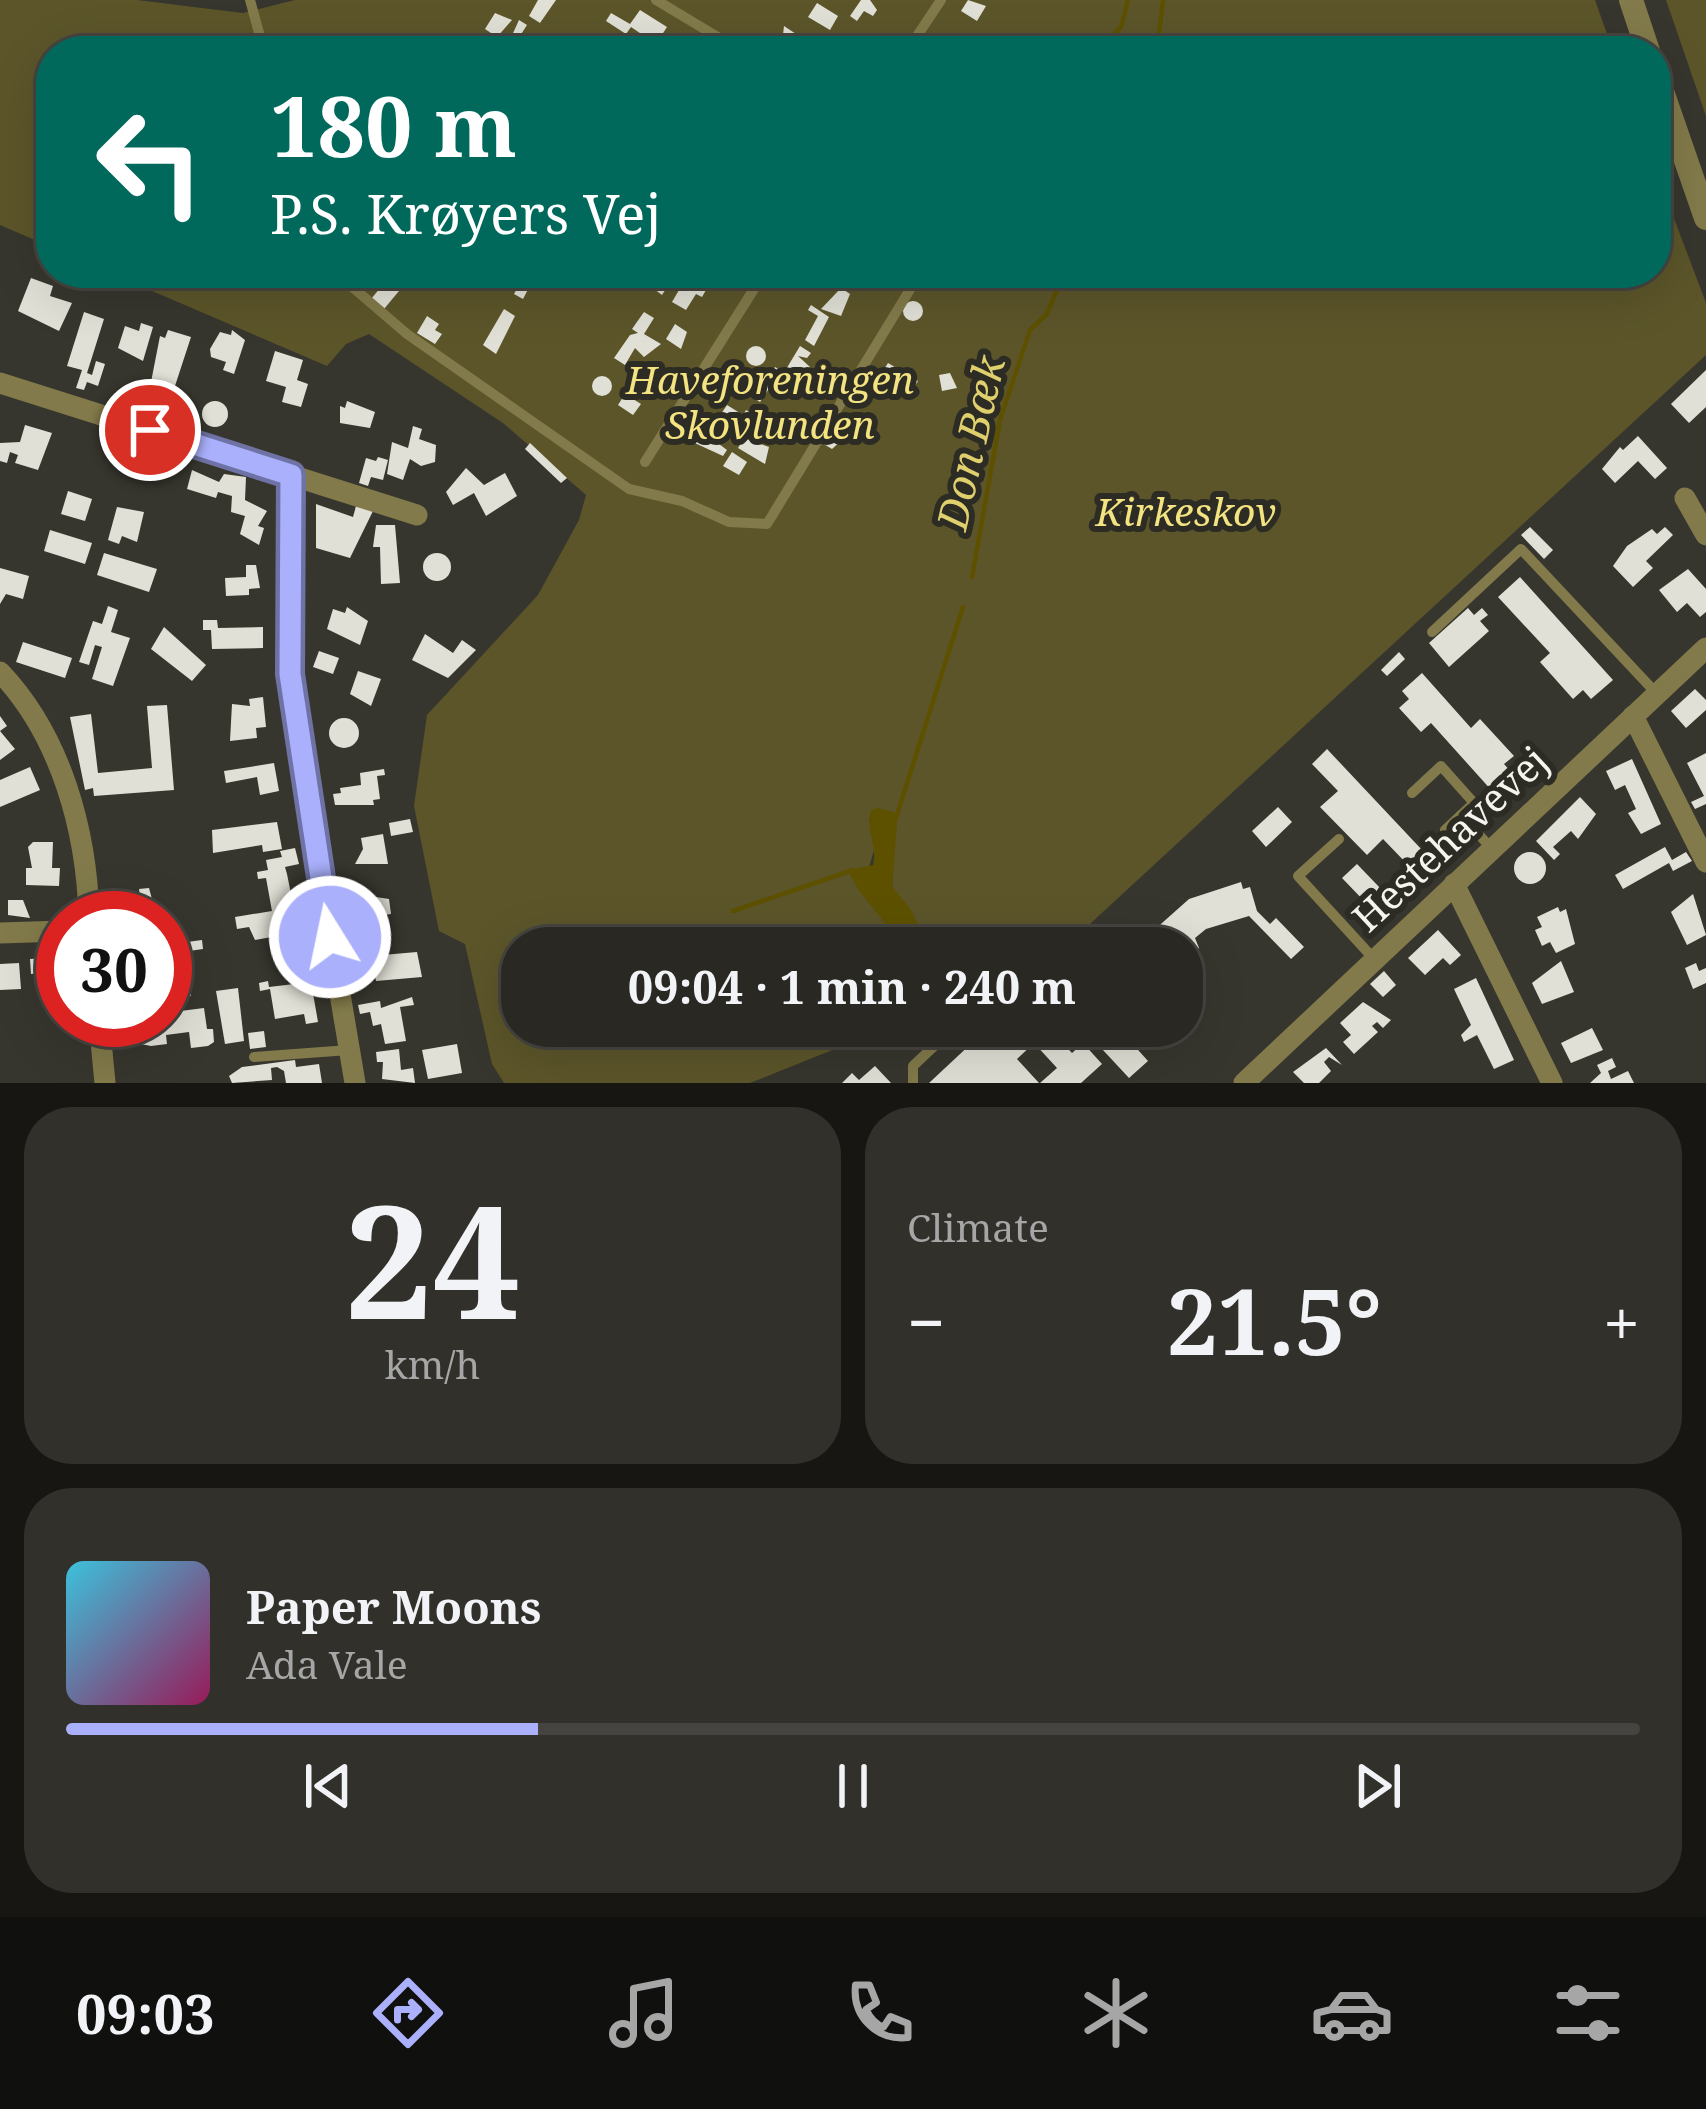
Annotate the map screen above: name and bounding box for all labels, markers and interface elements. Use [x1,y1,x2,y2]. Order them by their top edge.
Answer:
text: 180 m [270,67,517,182]
icon: left [72,84,228,240]
text: P.S. Krøyers Vej [270,176,661,250]
water label: Don Bæk [922,348,1018,536]
park label: Haveforeningen Skovlunden [625,352,914,450]
pin [99,379,201,481]
icon: arrive [117,397,183,463]
park label: Kirkeskov [1095,484,1276,537]
street label: Hestehavevej [1340,734,1558,942]
position arrow [267,874,393,1000]
speed limit sign: 30 [36,891,192,1047]
text: 09:04 · 1 min · 240 m [628,956,1076,1017]
text: 24 [344,1152,521,1365]
text: Climate [907,1200,1049,1253]
text: 21.5° [1167,1259,1382,1381]
text: − [907,1276,945,1366]
text: + [1603,1276,1640,1366]
text: km/h [385,1337,480,1390]
text: Paper Moons [246,1576,541,1637]
text: Ada Vale [246,1637,408,1690]
icon: previous [295,1753,361,1819]
icon: pause [820,1753,886,1819]
icon: next [1345,1753,1411,1819]
icon: directions [366,1971,450,2055]
icon: music [602,1971,686,2055]
icon: phone [838,1971,922,2055]
icon: climate [1074,1971,1158,2055]
icon: car [1310,1971,1394,2055]
icon: filters [1546,1971,1630,2055]
text: 09:03 [76,1976,214,2050]

